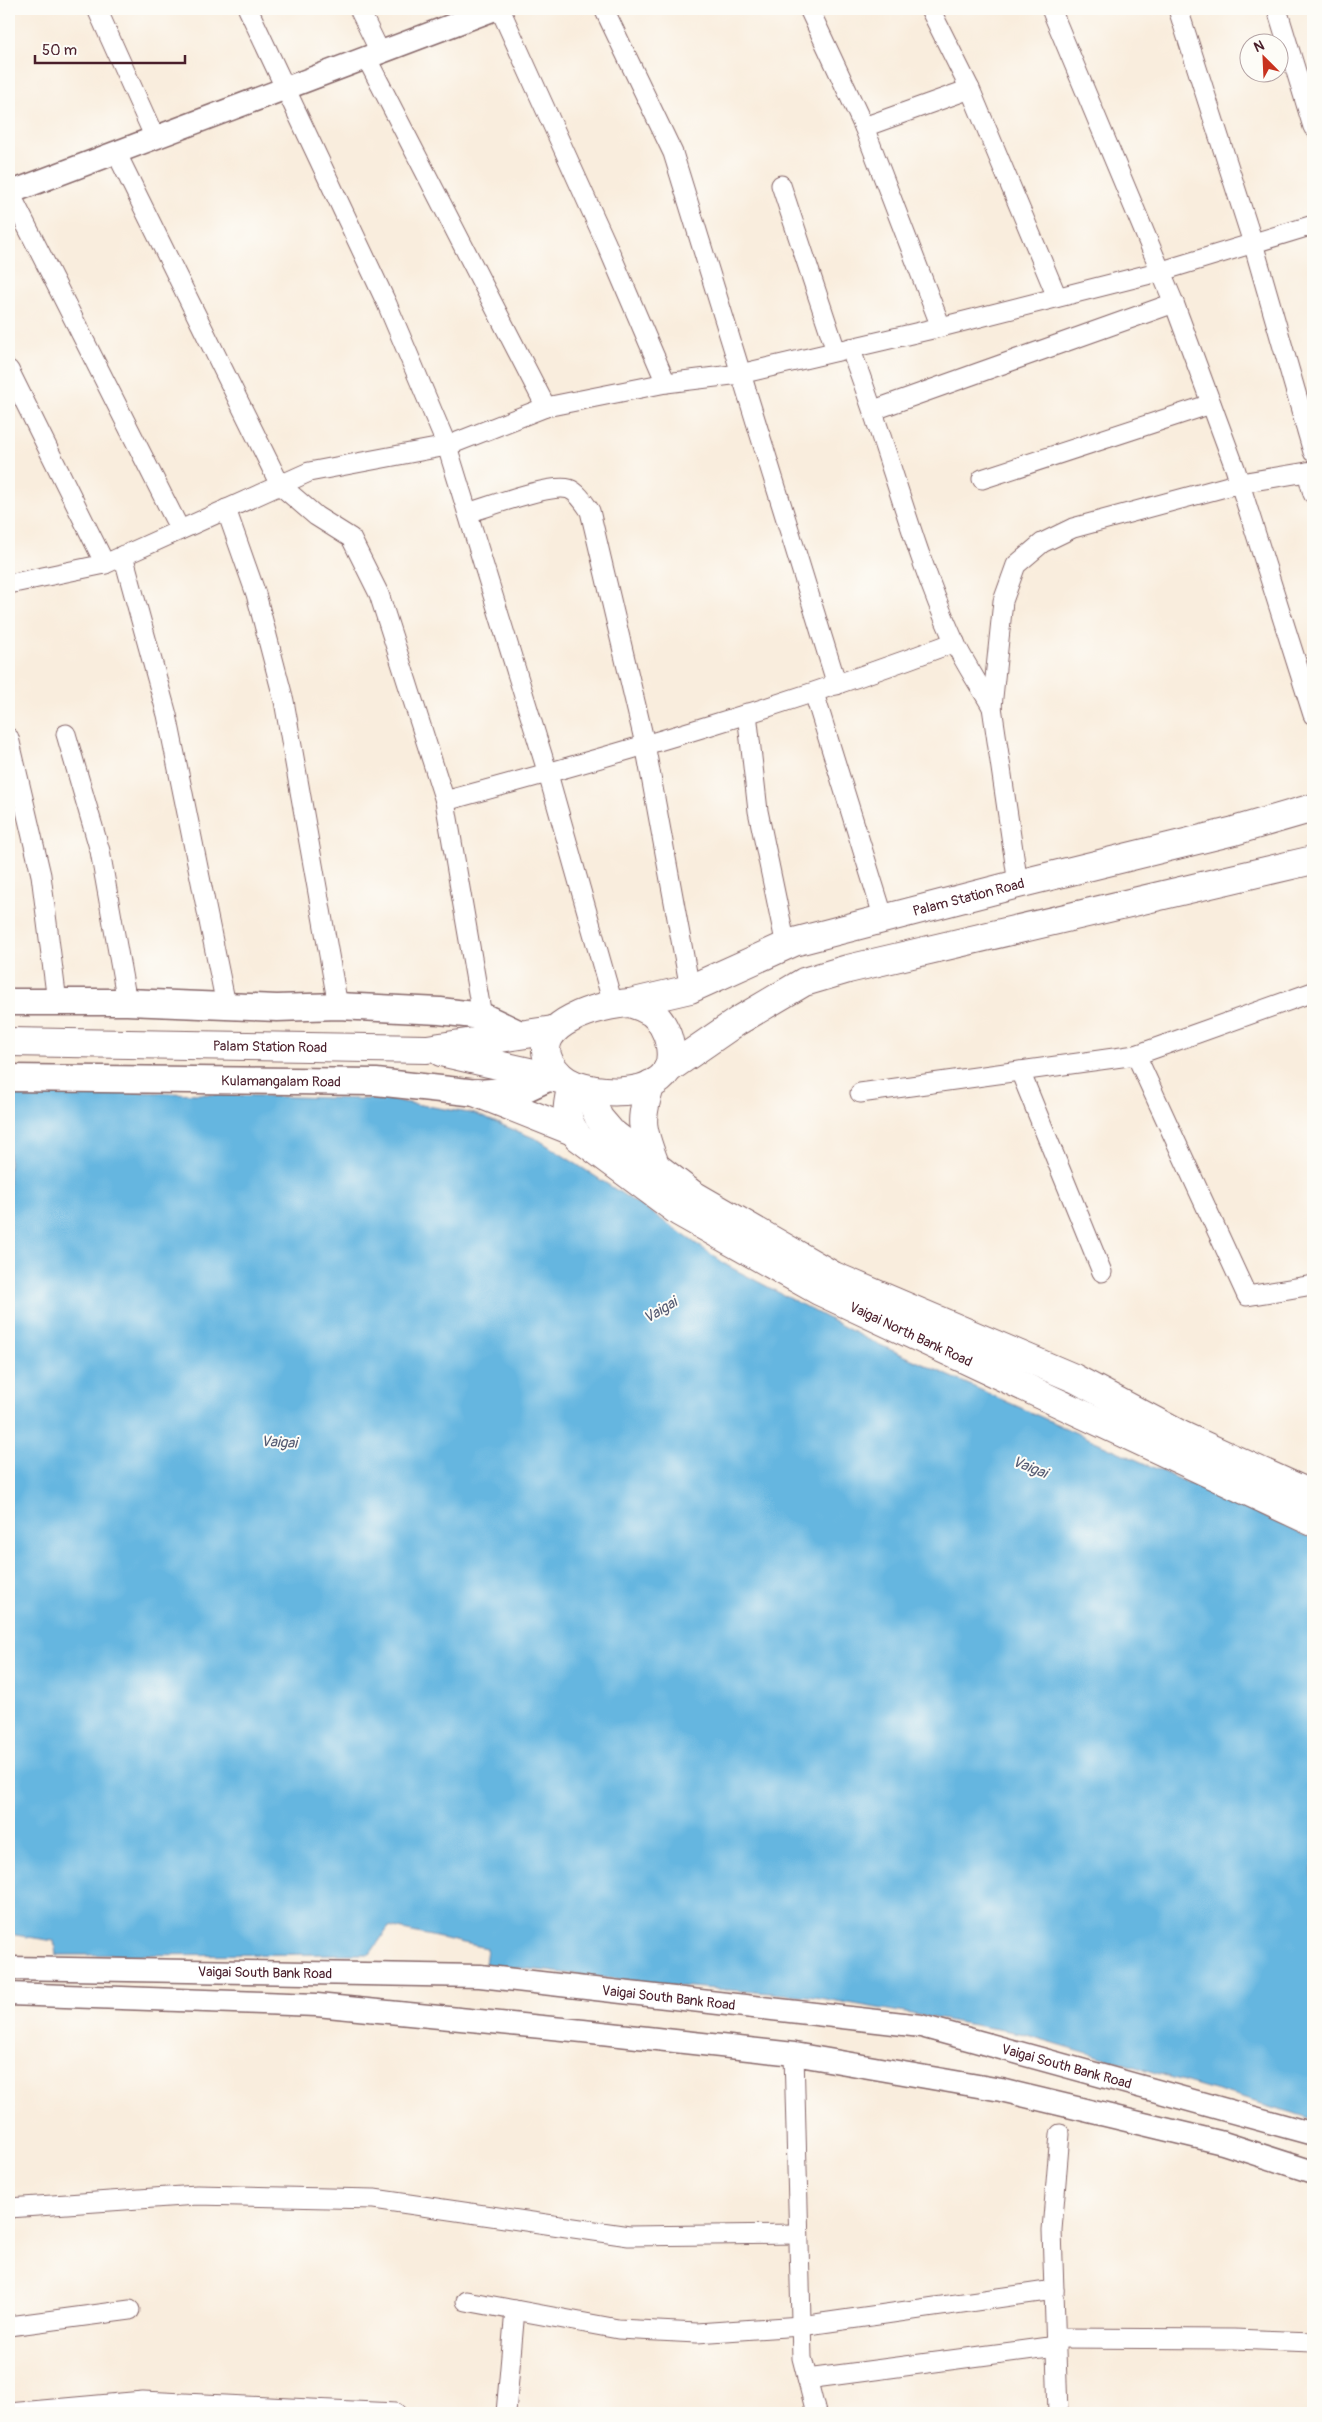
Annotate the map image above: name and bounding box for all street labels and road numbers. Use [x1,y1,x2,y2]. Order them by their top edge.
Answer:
street label: Palam Station Road [911,875,1026,920]
street label: Palam Station Road [213,1037,327,1056]
street label: Kulamangalam Road [221,1072,341,1091]
street label: Vaigai North Bank Road [847,1298,975,1371]
street label: Vaigai South Bank Road [198,1963,332,1982]
street label: Vaigai South Bank Road [601,1982,737,2014]
street label: Vaigai South Bank Road [999,2041,1134,2093]

